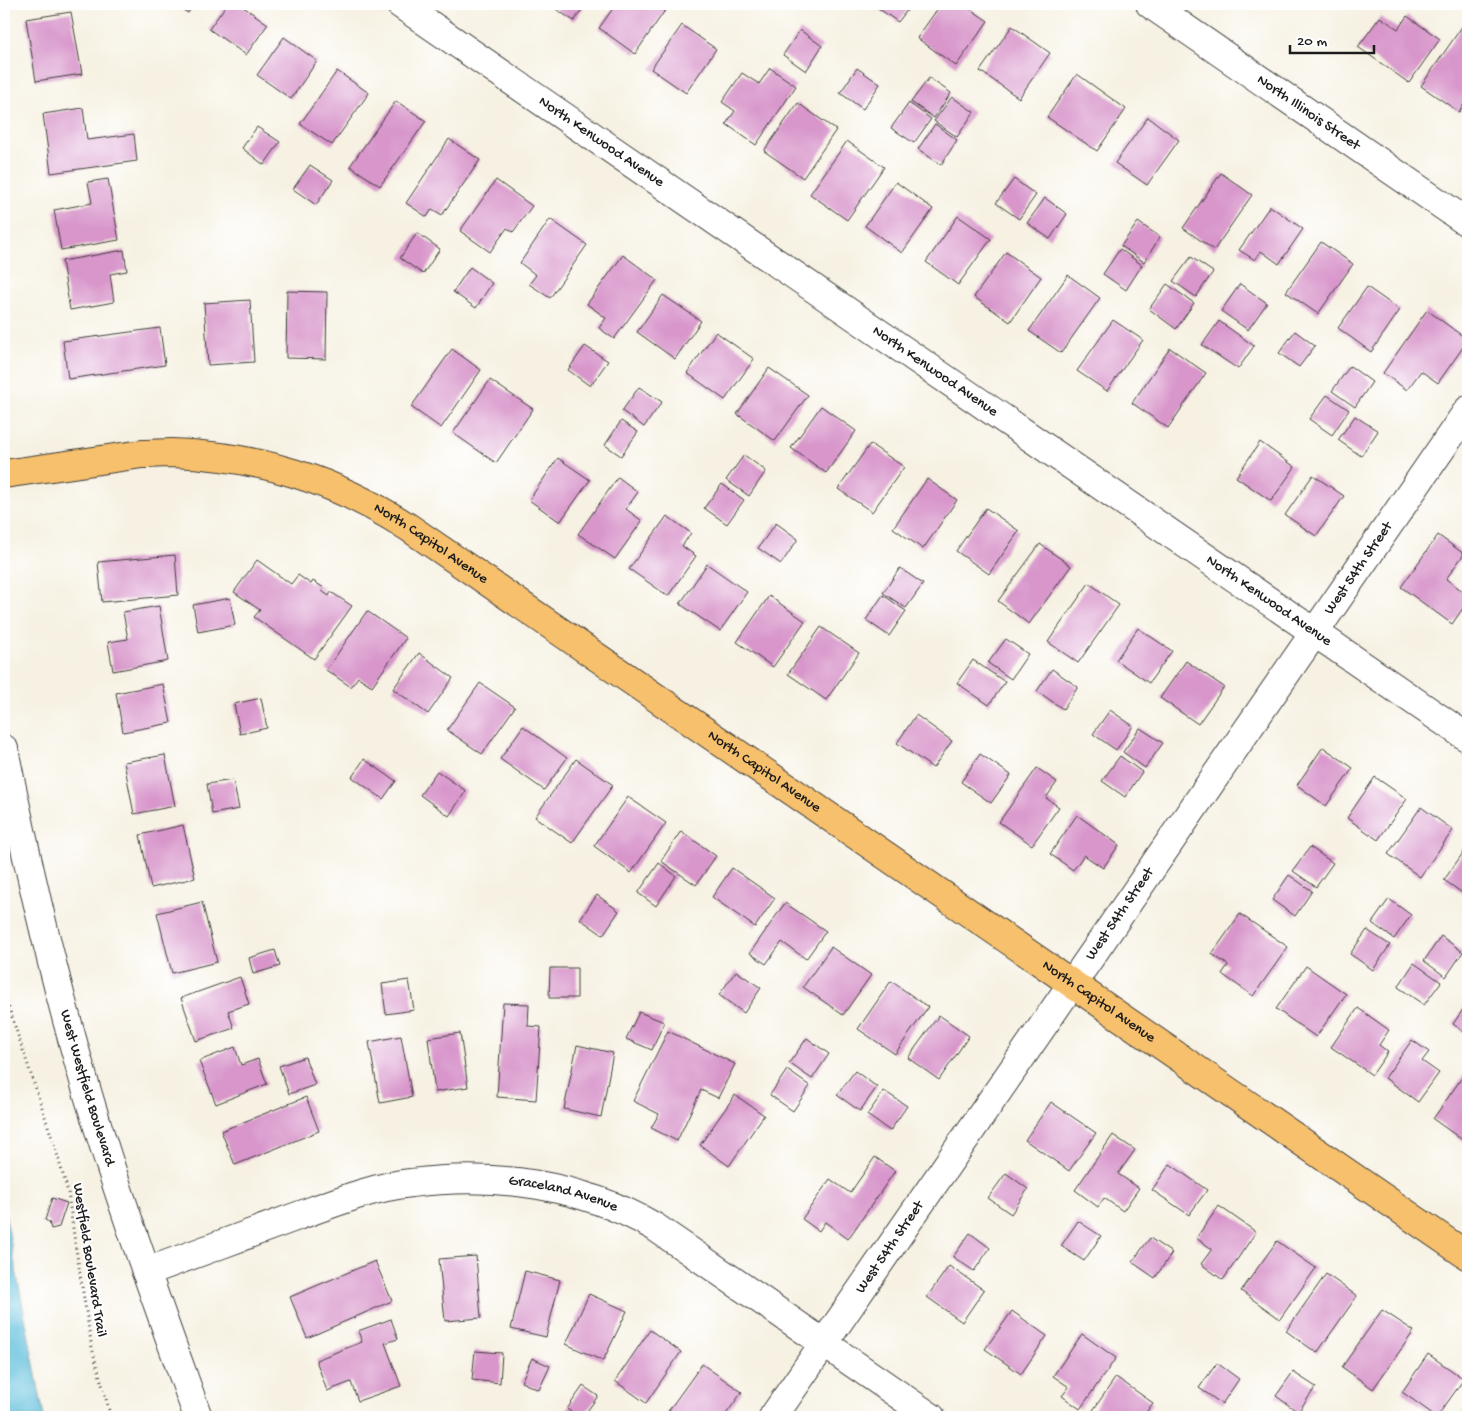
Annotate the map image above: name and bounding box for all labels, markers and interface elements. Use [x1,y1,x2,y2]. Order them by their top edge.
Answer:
scale bar [1290,22,1373,54]
text: 20 m [1297,33,1327,51]
street label: North Illinois Street [1253,71,1365,156]
street label: North Kenwood Avenue [535,93,668,192]
street label: North Kenwood Avenue [869,322,1001,421]
street label: North Capitol Avenue [370,499,492,588]
street label: West 54th Street [1320,517,1398,618]
street label: North Kenwood Avenue [1202,551,1335,651]
street label: North Capitol Avenue [704,727,824,817]
street label: West 54th Street [1082,863,1159,964]
street label: North Capitol Avenue [1038,957,1159,1047]
street label: West Westfield Boulevard [55,1008,119,1169]
street label: Graceland Avenue [508,1172,621,1216]
street label: Westfield Boulevard Trail [68,1182,110,1338]
street label: West 54th Street [852,1196,929,1297]

